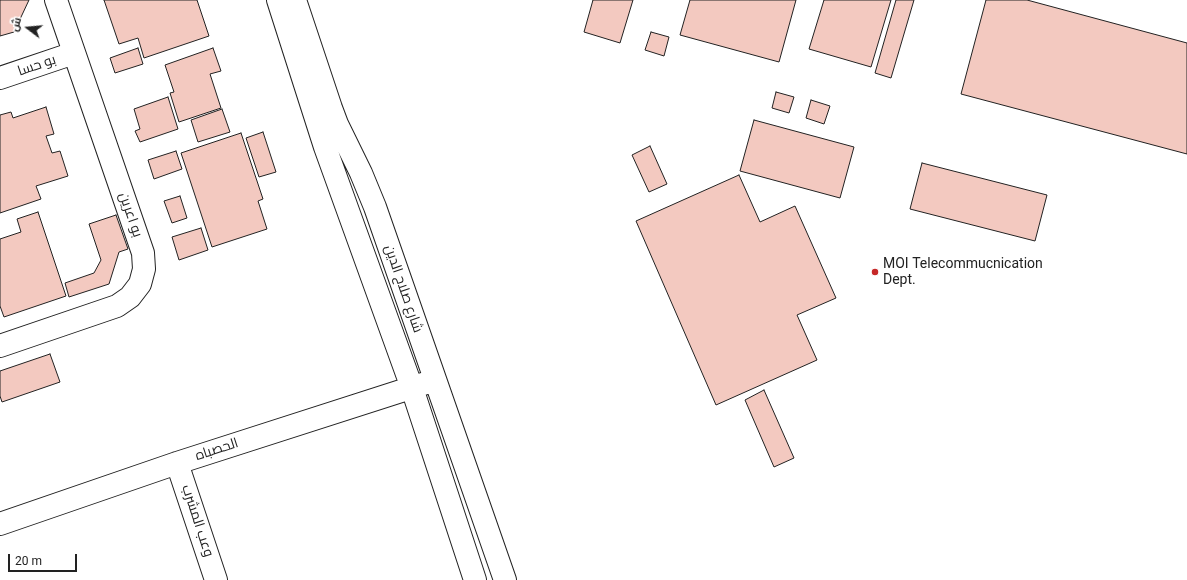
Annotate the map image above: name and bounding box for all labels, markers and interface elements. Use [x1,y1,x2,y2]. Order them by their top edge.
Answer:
north arrow [8,8,48,48]
text: ش [8,16,24,33]
street label: بو حسا [16,52,58,80]
street label: بو اعرين [115,190,145,240]
street label: شارع صلاح الدين [380,243,426,335]
place label: MOI Telecommucnication Dept. [883,256,1043,288]
marker: MOI Telecommucnication Dept. [870,267,880,277]
street label: الحصباه [193,435,241,465]
street label: وعب المشرب [177,483,217,559]
scale bar [10,546,79,572]
text: 20 m [15,554,42,568]

